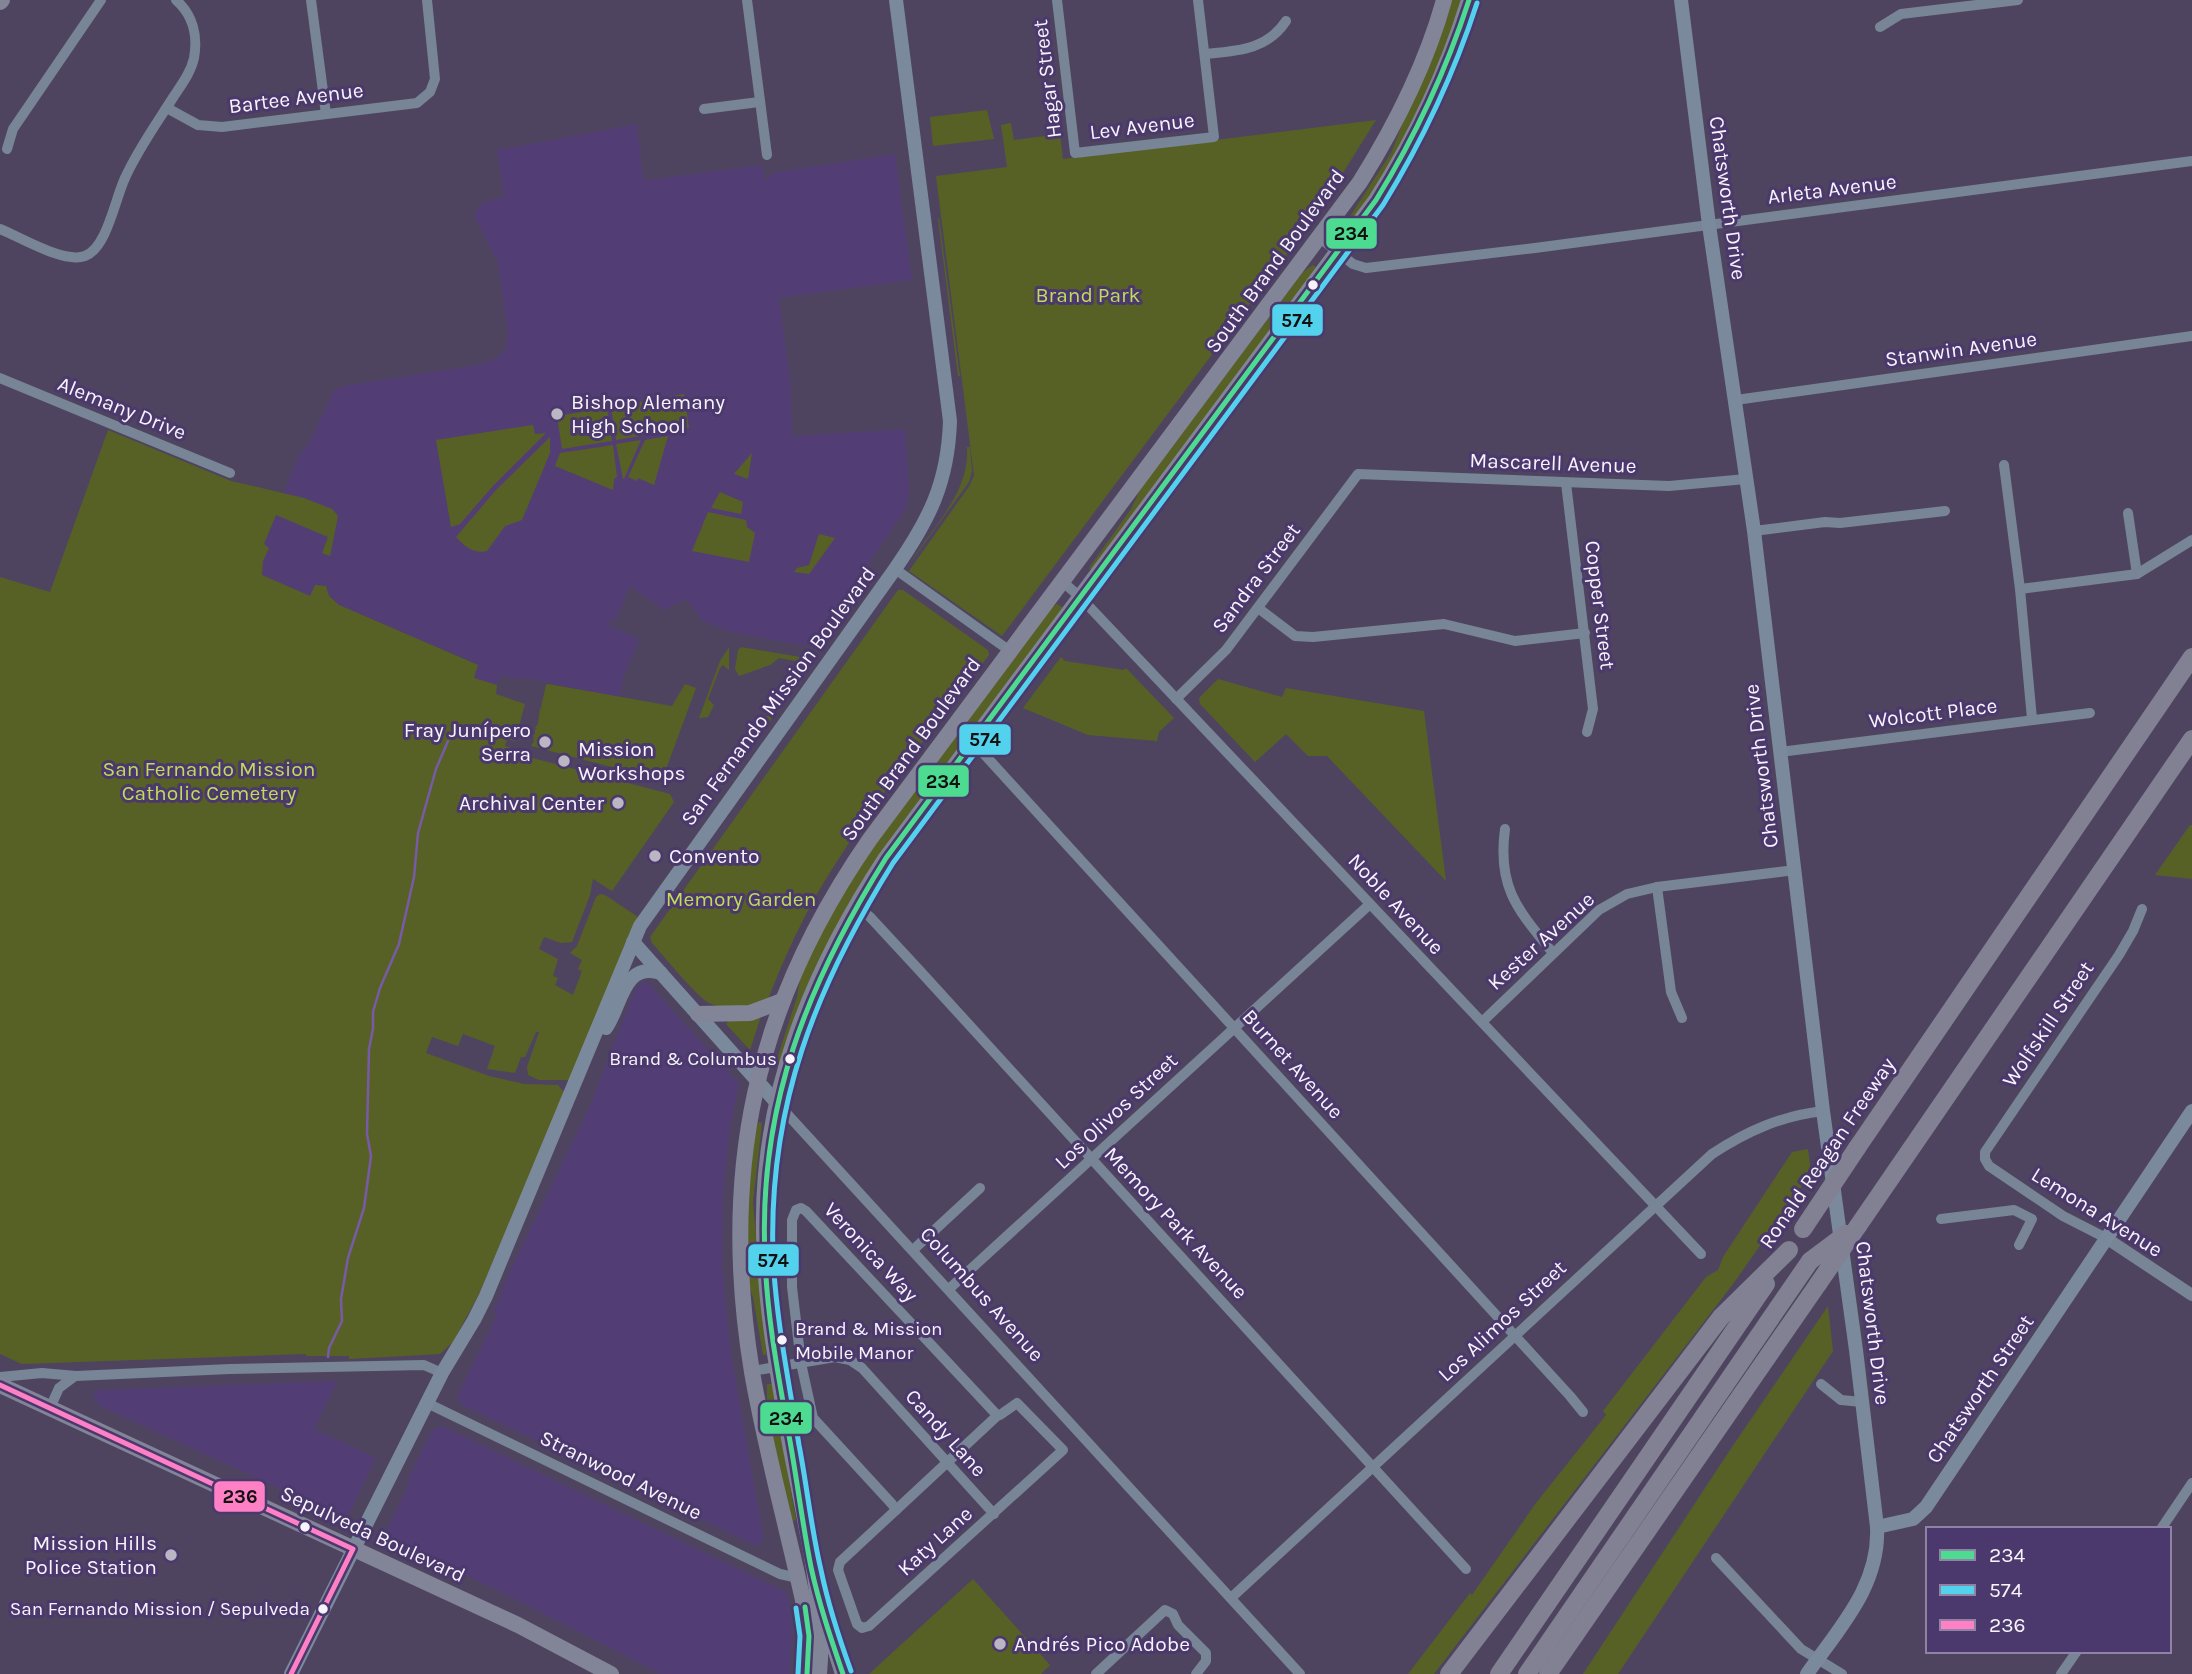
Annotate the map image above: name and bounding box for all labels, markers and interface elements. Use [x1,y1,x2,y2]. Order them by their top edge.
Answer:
street label: Hagar Street [1028,18,1066,140]
street label: Bartee Avenue [227,78,365,118]
street label: Lev Avenue [1088,108,1196,144]
street label: Chatsworth Drive [1705,115,1751,281]
street label: South Brand Boulevard [1200,165,1350,357]
street label: Arleta Avenue [1766,169,1898,209]
line badge: 234 [1325,217,1378,250]
text: 234 [1334,223,1369,245]
unlabelled marker [1306,278,1320,292]
park label: Brand Park [1036,283,1141,307]
line badge: 574 [1271,303,1324,337]
text: 574 [1281,310,1314,332]
street label: Stanwin Avenue [1884,326,2038,372]
street label: Alemany Drive [54,371,190,445]
place label: Bishop Alemany High School [571,390,725,438]
marker: Bishop Alemany High School [549,406,565,422]
street label: Mascarell Avenue [1469,448,1637,478]
street label: Sandra Street [1207,518,1305,638]
street label: Copper Street [1580,539,1620,671]
street label: San Fernando Mission Boulevard [676,562,880,830]
street label: South Brand Boulevard [836,653,986,845]
street label: Chatsworth Drive [1739,683,1783,849]
street label: Wolcott Place [1867,693,1999,733]
place label: Fray Junípero Serra [404,718,531,766]
line badge: 574 [958,723,1012,756]
text: 574 [969,729,1002,751]
marker: Fray Junípero Serra [537,734,553,750]
place label: Mission Workshops [578,737,686,785]
marker: Mission Workshops [556,753,572,769]
park label: San Fernando Mission Catholic Cemetery [102,757,316,805]
line badge: 234 [917,764,970,798]
text: 234 [926,771,961,793]
place label: Archival Center [459,791,604,815]
marker: Archival Center [610,795,626,811]
place label: Convento [669,844,759,868]
marker: Convento [647,848,663,864]
street label: Noble Avenue [1343,849,1449,959]
park label: Memory Garden [666,887,816,911]
street label: Kester Avenue [1483,887,1599,995]
street label: Wolfskill Street [1997,957,2099,1091]
street label: Burnet Avenue [1238,1004,1348,1124]
place label: Brand & Columbus [609,1048,777,1070]
street label: Los Olivos Street [1050,1048,1182,1174]
marker: Brand & Columbus [783,1052,797,1066]
street label: Ronald Reagan Freeway [1754,1053,1900,1253]
street label: Memory Park Avenue [1099,1142,1253,1304]
street label: Lemona Avenue [2027,1162,2167,1262]
street label: Veronica Way [819,1197,923,1307]
street label: Columbus Avenue [915,1222,1049,1366]
street label: Chatsworth Drive [1851,1240,1895,1406]
line badge: 574 [747,1243,800,1277]
text: 574 [757,1250,790,1272]
street label: Los Alimos Street [1433,1255,1571,1386]
street label: Chatsworth Street [1922,1310,2039,1468]
place label: Brand & Mission Mobile Manor [795,1318,943,1364]
marker: Brand & Mission Mobile Manor [775,1333,789,1347]
street label: Candy Lane [901,1384,991,1482]
line badge: 234 [759,1401,813,1435]
text: 234 [769,1408,804,1430]
street label: Stranwood Avenue [536,1425,706,1525]
line badge: 236 [213,1480,266,1513]
street label: Sepulveda Boulevard [277,1481,469,1587]
text: 236 [223,1486,257,1508]
street label: Katy Lane [893,1501,977,1581]
unlabelled marker [298,1520,312,1534]
legend [1926,1527,2171,1653]
place label: Mission Hills Police Station [25,1531,157,1579]
text: 234 [1989,1543,2026,1567]
marker: Mission Hills Police Station [163,1547,179,1563]
text: 574 [1989,1578,2023,1602]
place label: San Fernando Mission / Sepulveda [10,1598,310,1620]
marker: San Fernando Mission / Sepulveda [316,1602,330,1616]
text: 236 [1989,1613,2026,1637]
place label: Andrés Pico Adobe [1014,1632,1190,1656]
marker: Andrés Pico Adobe [992,1636,1008,1652]

